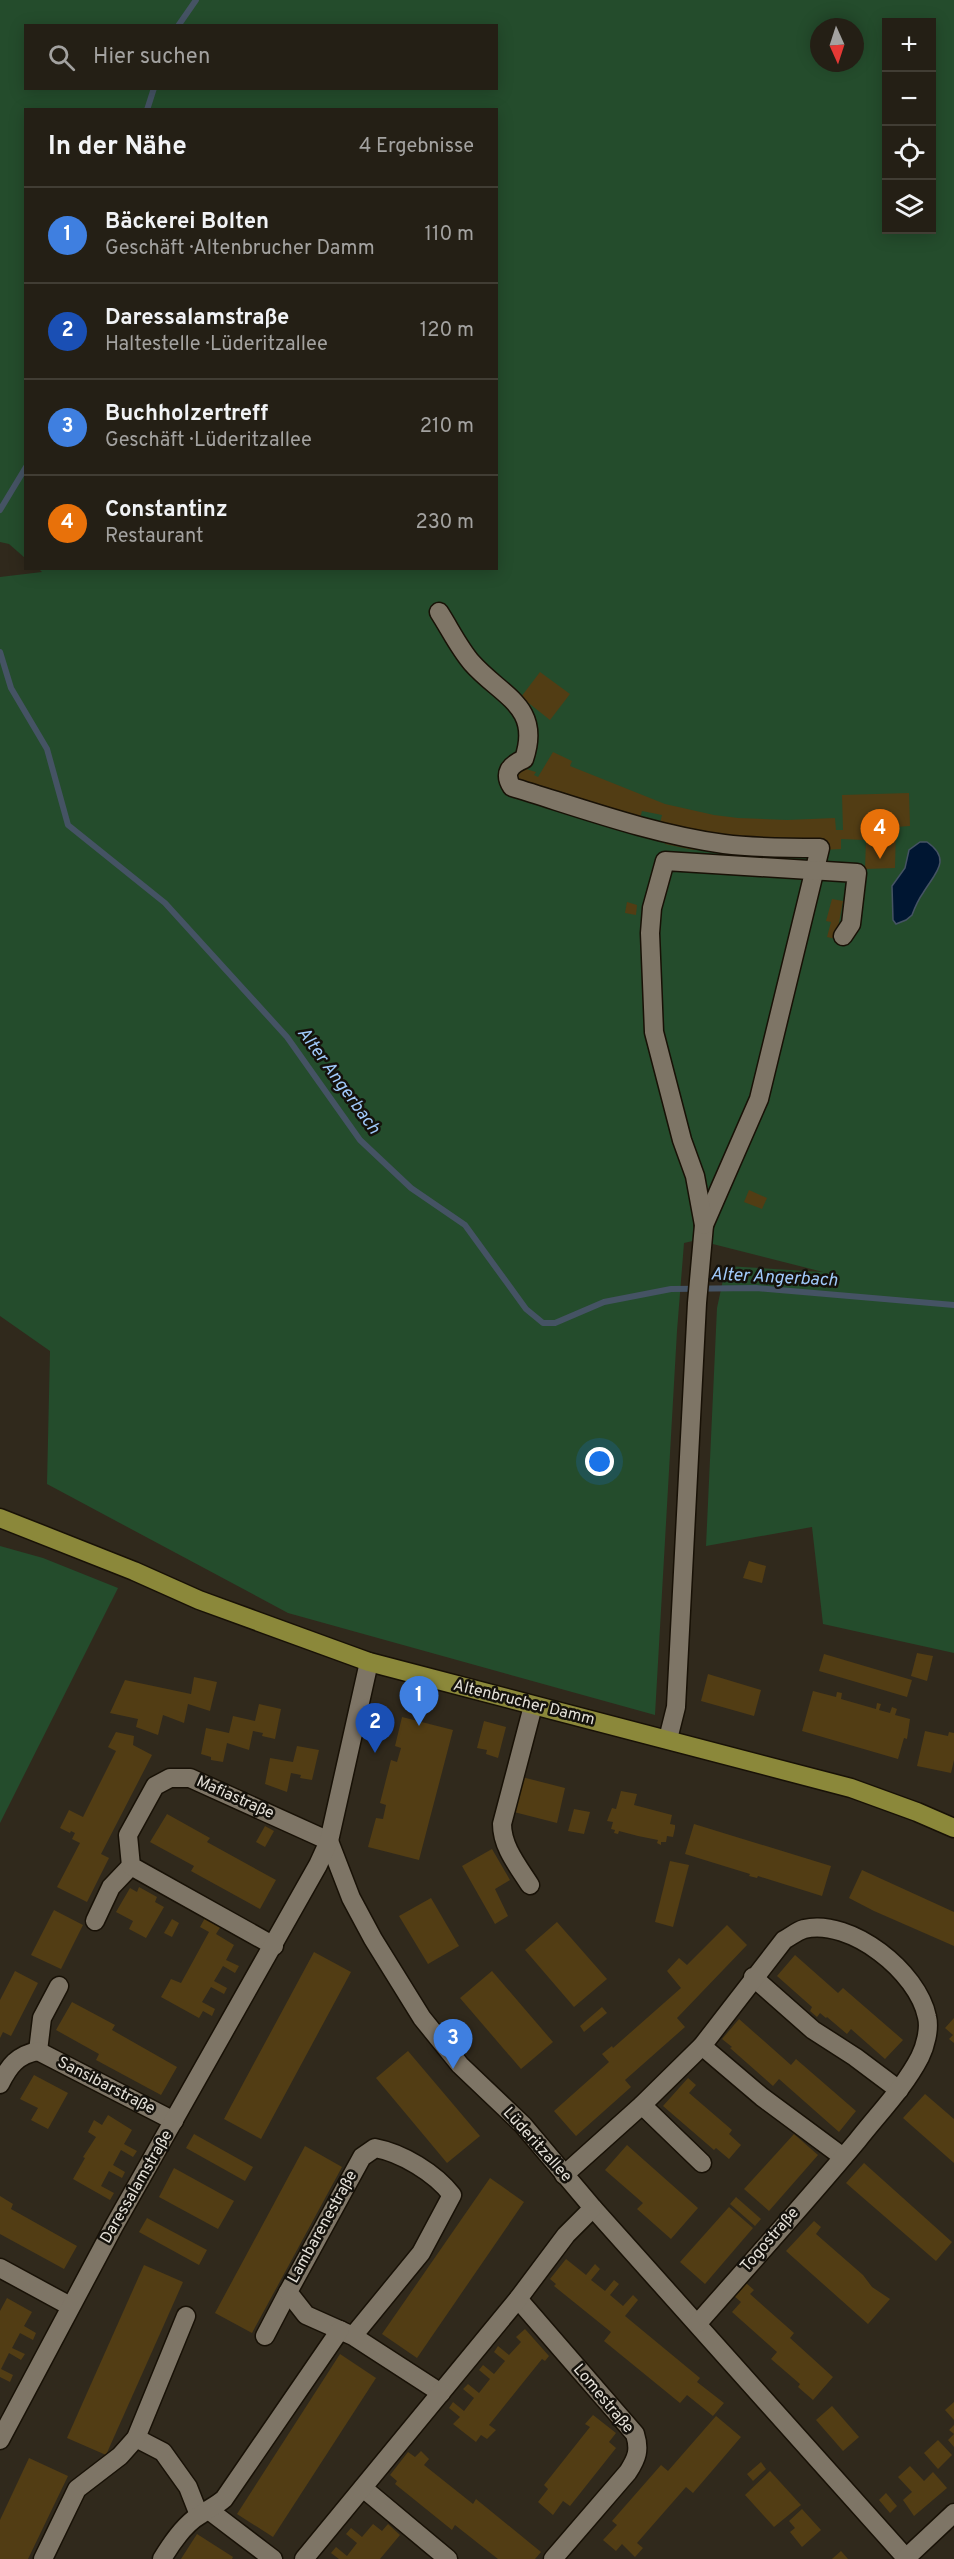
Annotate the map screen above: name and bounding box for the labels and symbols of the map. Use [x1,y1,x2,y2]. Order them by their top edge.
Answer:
north arrow [810,18,864,72]
pin: 4 [860,810,900,859]
water label: Alter Angerbach [291,1023,385,1139]
water label: Alter Angerbach [710,1263,838,1293]
your location [585,1447,614,1476]
pin: 1 [400,1676,438,1726]
street label: Altenbrucher Damm [451,1676,597,1730]
pin: 2 [356,1704,394,1753]
street label: Mafiastraße [193,1772,277,1824]
pin: 3 [434,2020,472,2069]
street label: Sansibarstraße [54,2053,158,2119]
street label: Lüderitzallee [498,2103,576,2187]
street label: Daressalamstraße [96,2127,178,2247]
street label: Lambarenestraße [284,2167,362,2287]
street label: Togostraße [736,2204,804,2276]
street label: Lomestraße [568,2360,638,2438]

